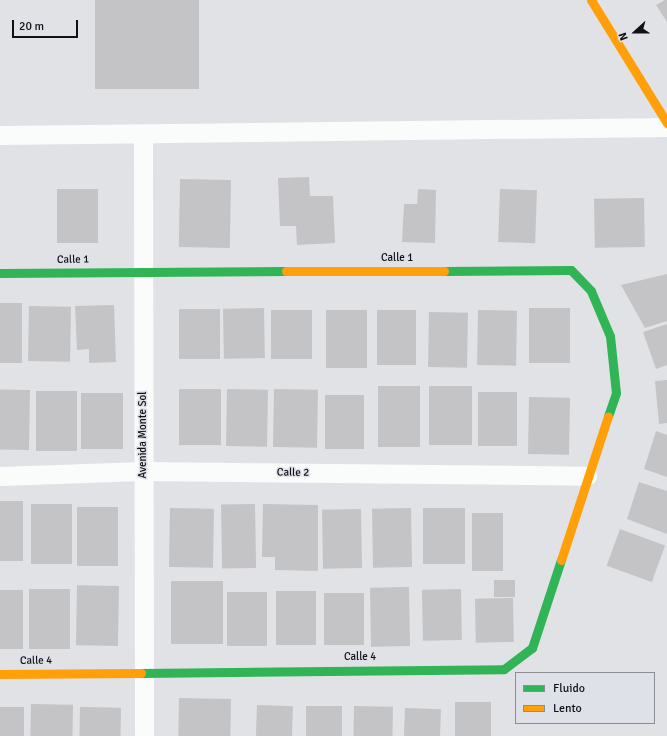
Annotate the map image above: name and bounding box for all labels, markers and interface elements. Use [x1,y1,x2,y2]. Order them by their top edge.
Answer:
scale bar [14,12,80,38]
north arrow [615,12,655,52]
text: 20 m [19,19,44,34]
text: N [616,31,631,42]
street label: Calle 1 [381,251,413,265]
street label: Calle 1 [57,253,89,267]
street label: Avenida Monte Sol [136,391,150,479]
street label: Calle 2 [277,466,309,480]
street label: Calle 4 [344,650,376,664]
street label: Calle 4 [20,654,52,668]
legend [515,672,655,724]
text: Fluido [553,681,585,696]
text: Lento [553,701,582,716]

